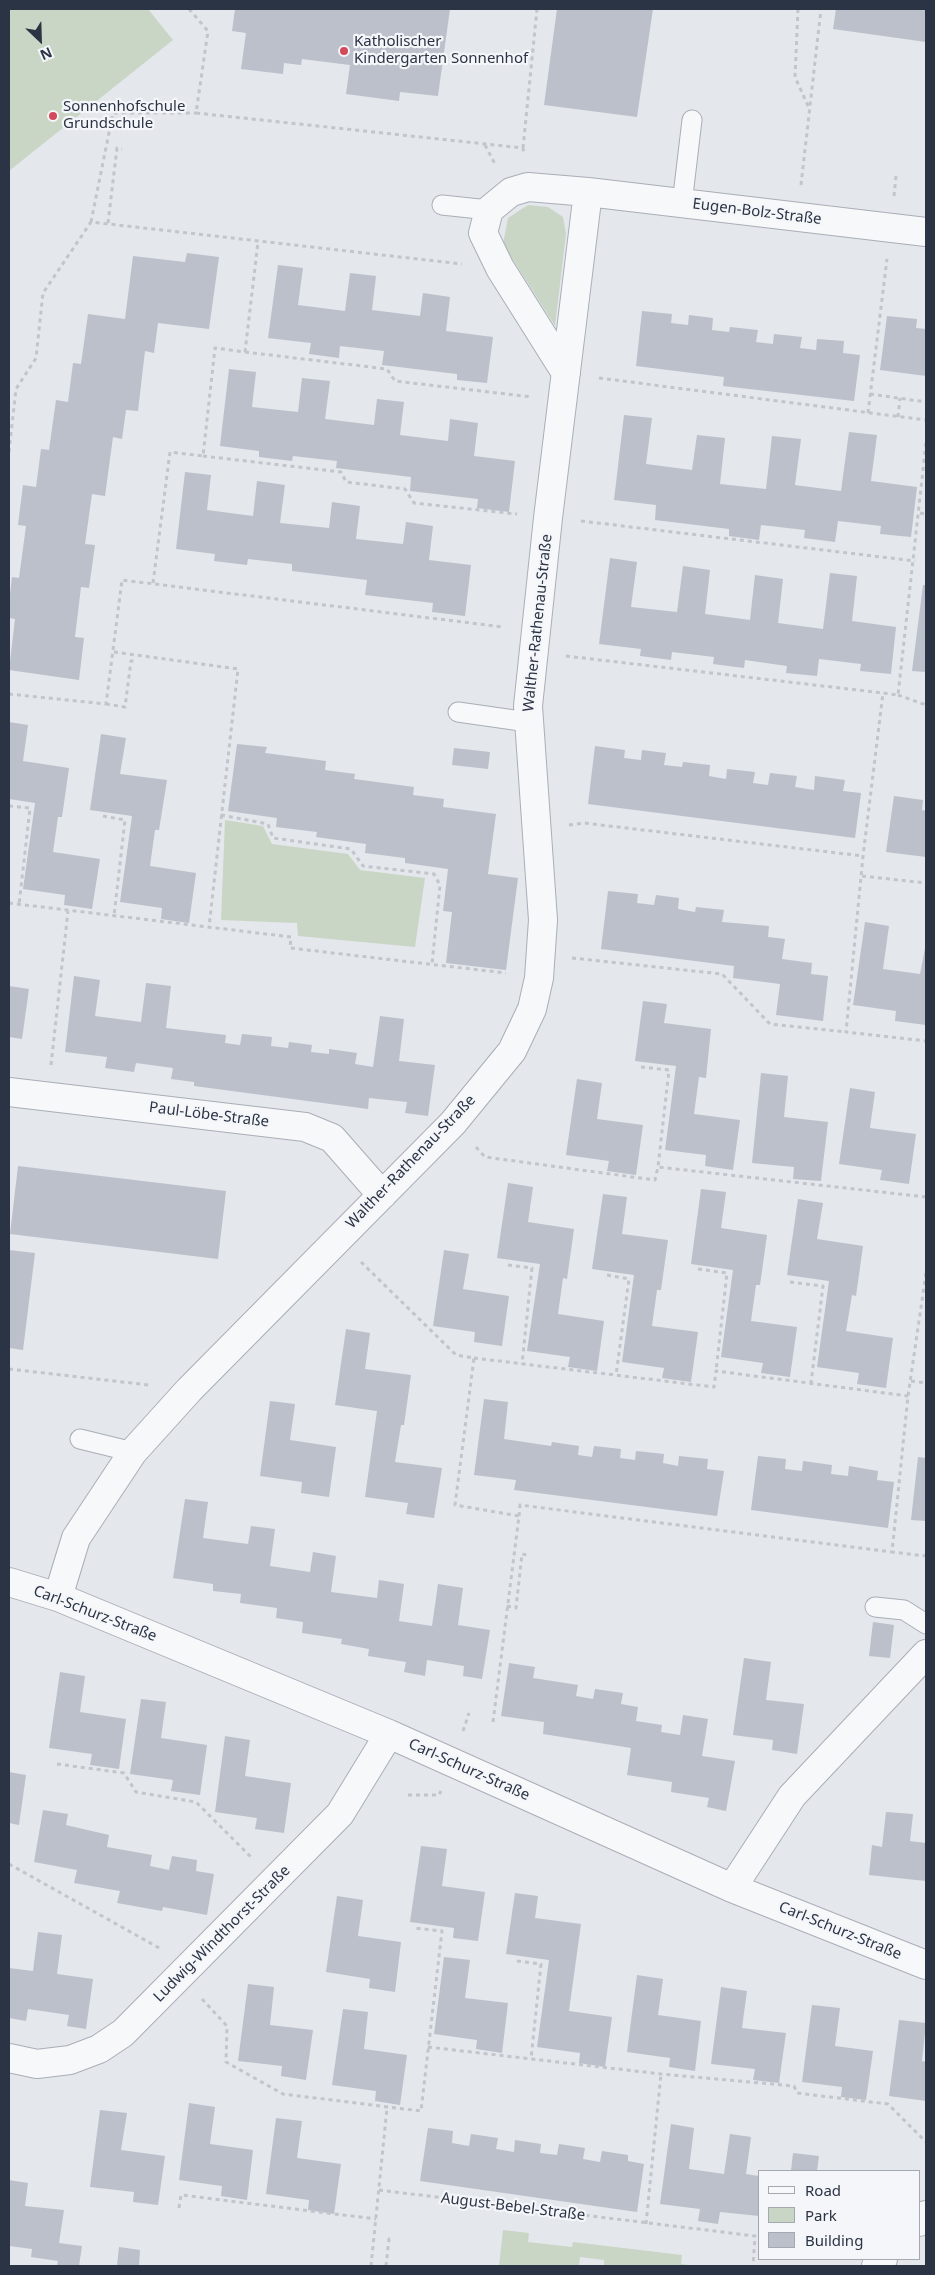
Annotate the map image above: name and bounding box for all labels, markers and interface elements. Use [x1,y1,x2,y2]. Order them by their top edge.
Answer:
north arrow [15,15,65,65]
place label: Katholischer Kindergarten Sonnenhof [354,33,528,68]
text: N [37,43,55,65]
marker: Katholischer Kindergarten Sonnenhof [338,45,350,57]
place label: Sonnenhofschule Grundschule [63,98,185,133]
marker: Sonnenhofschule Grundschule [47,110,59,122]
street label: Eugen-Bolz-Straße [691,195,823,229]
street label: Walther-Rathenau-Straße [520,533,556,713]
street label: Walther-Rathenau-Straße [342,1091,480,1233]
street label: Paul-Löbe-Straße [148,1099,270,1131]
street label: Carl-Schurz-Straße [31,1582,159,1646]
street label: Carl-Schurz-Straße [406,1735,532,1805]
street label: Ludwig-Windthorst-Straße [150,1862,294,2006]
street label: Carl-Schurz-Straße [776,1898,904,1964]
legend [758,2170,920,2260]
text: Road [805,2180,841,2200]
street label: August-Bebel-Straße [440,2189,586,2225]
text: Park [805,2205,837,2225]
text: Building [805,2230,863,2250]

